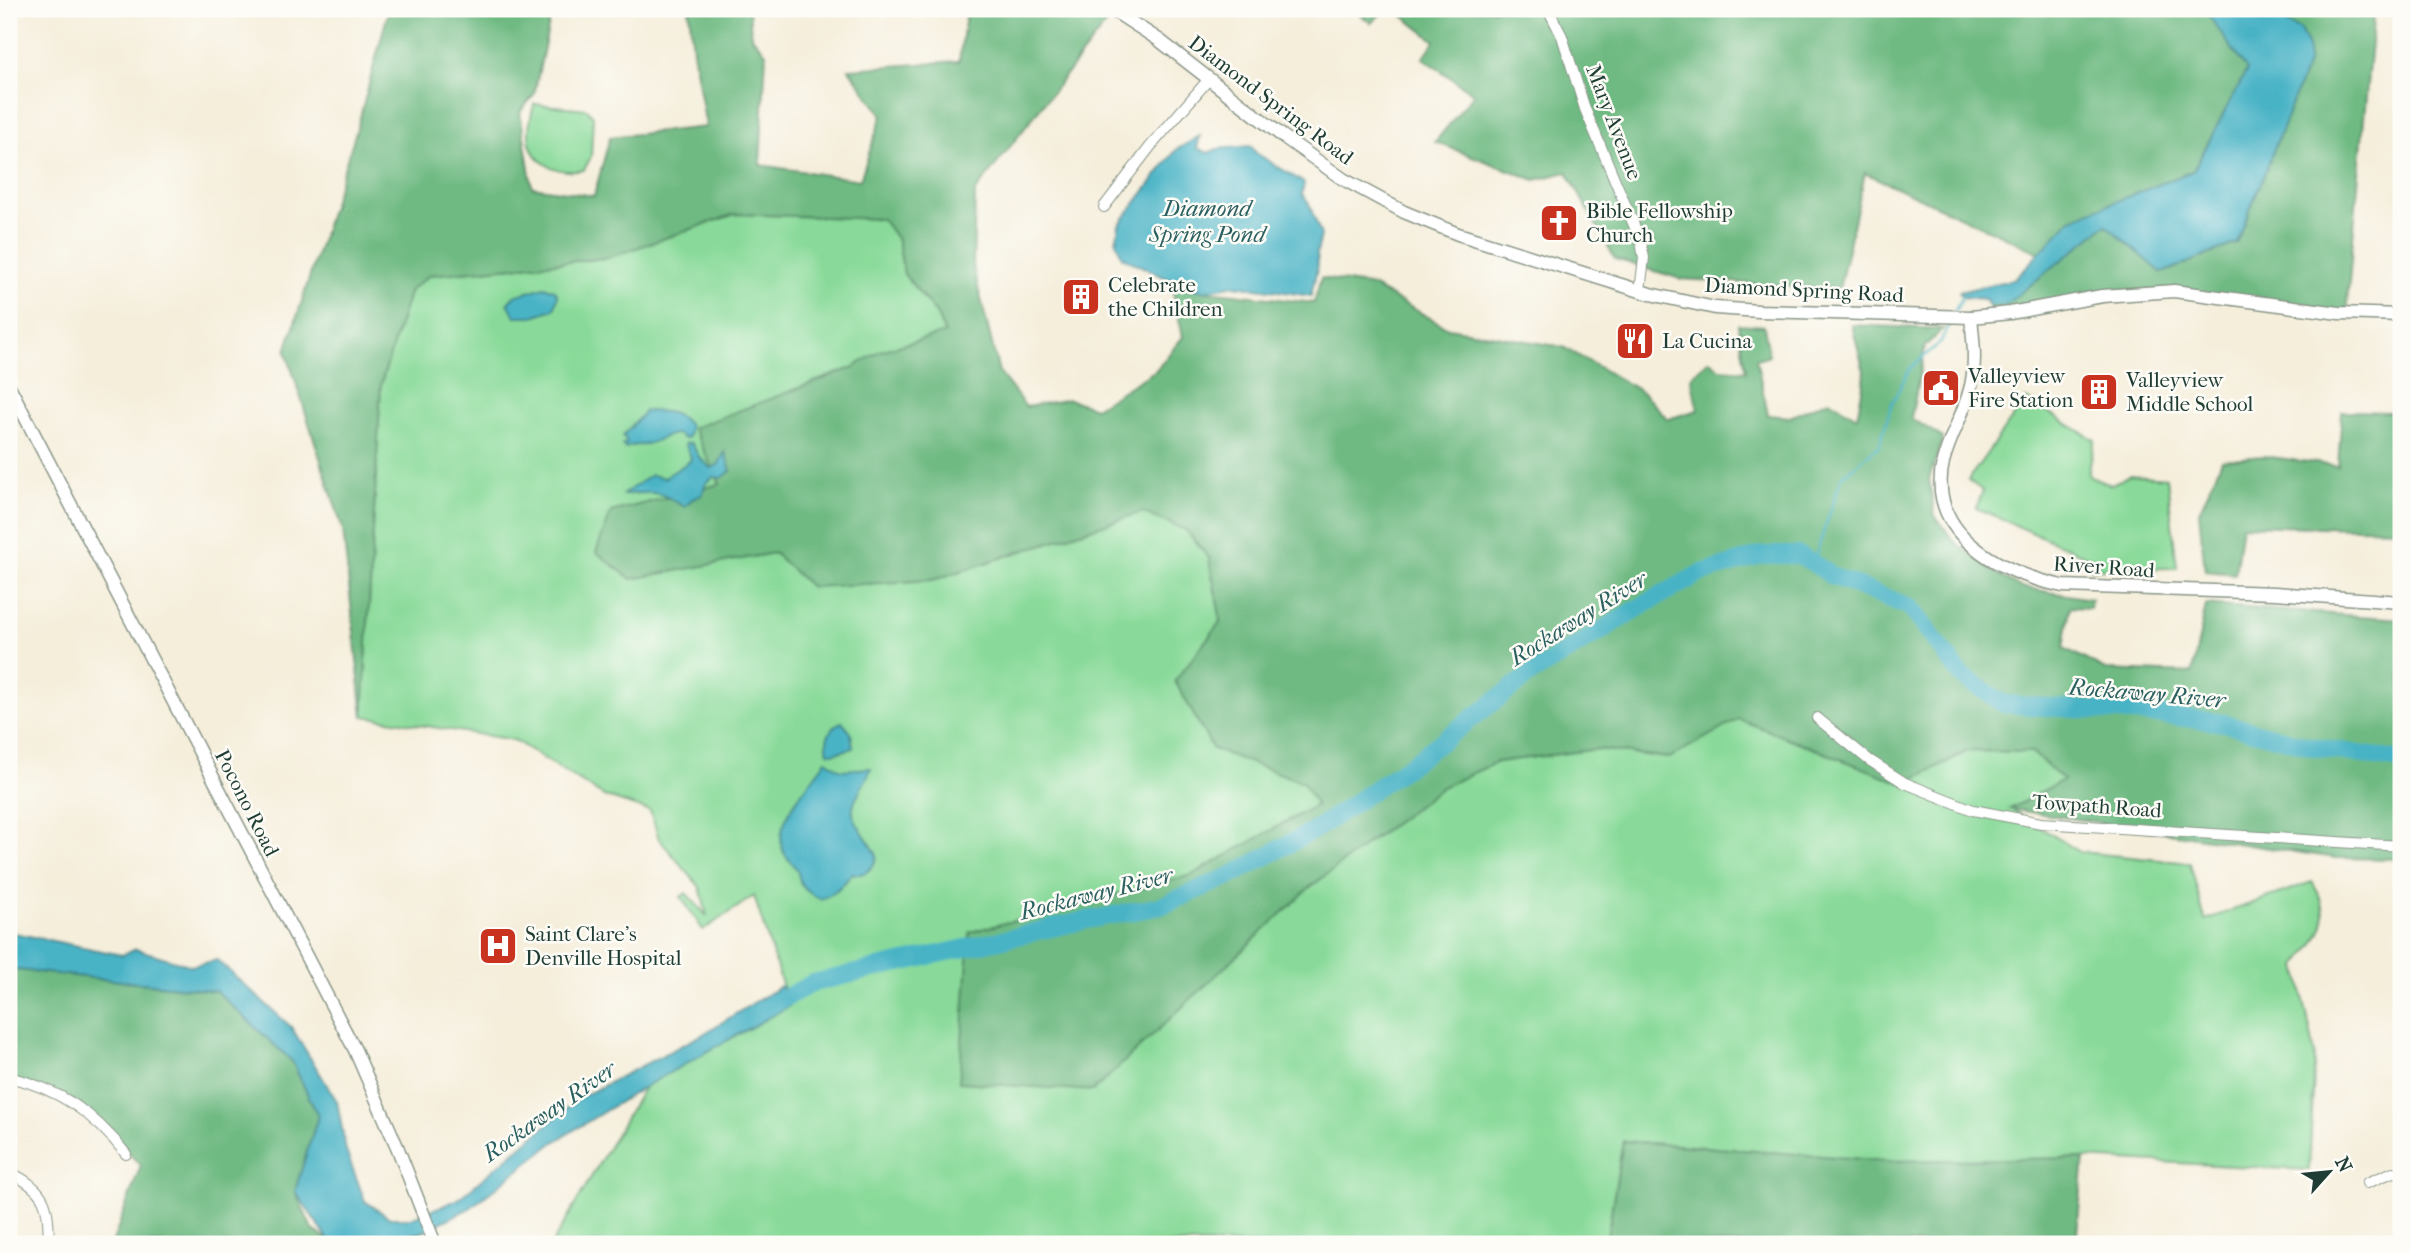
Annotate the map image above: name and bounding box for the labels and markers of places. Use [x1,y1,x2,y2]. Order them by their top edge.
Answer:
place label: Bible Fellowship Church [1586,199,1733,247]
church icon: Bible Fellowship Church [1538,202,1580,244]
place label: Celebrate the Children [1108,273,1223,321]
building icon: Celebrate the Children [1060,276,1102,318]
restaurant icon: La Cucina [1614,320,1656,362]
place label: La Cucina [1662,329,1753,353]
place label: Valleyview Fire Station [1967,364,2073,412]
public building icon: Valleyview Fire Station [1920,367,1962,409]
place label: Valleyview Middle School [2125,368,2254,416]
building icon: Valleyview Middle School [2078,371,2120,413]
place label: Saint Clare's Denville Hospital [525,922,682,970]
hospital icon: Saint Clare's Denville Hospital [477,925,519,967]

